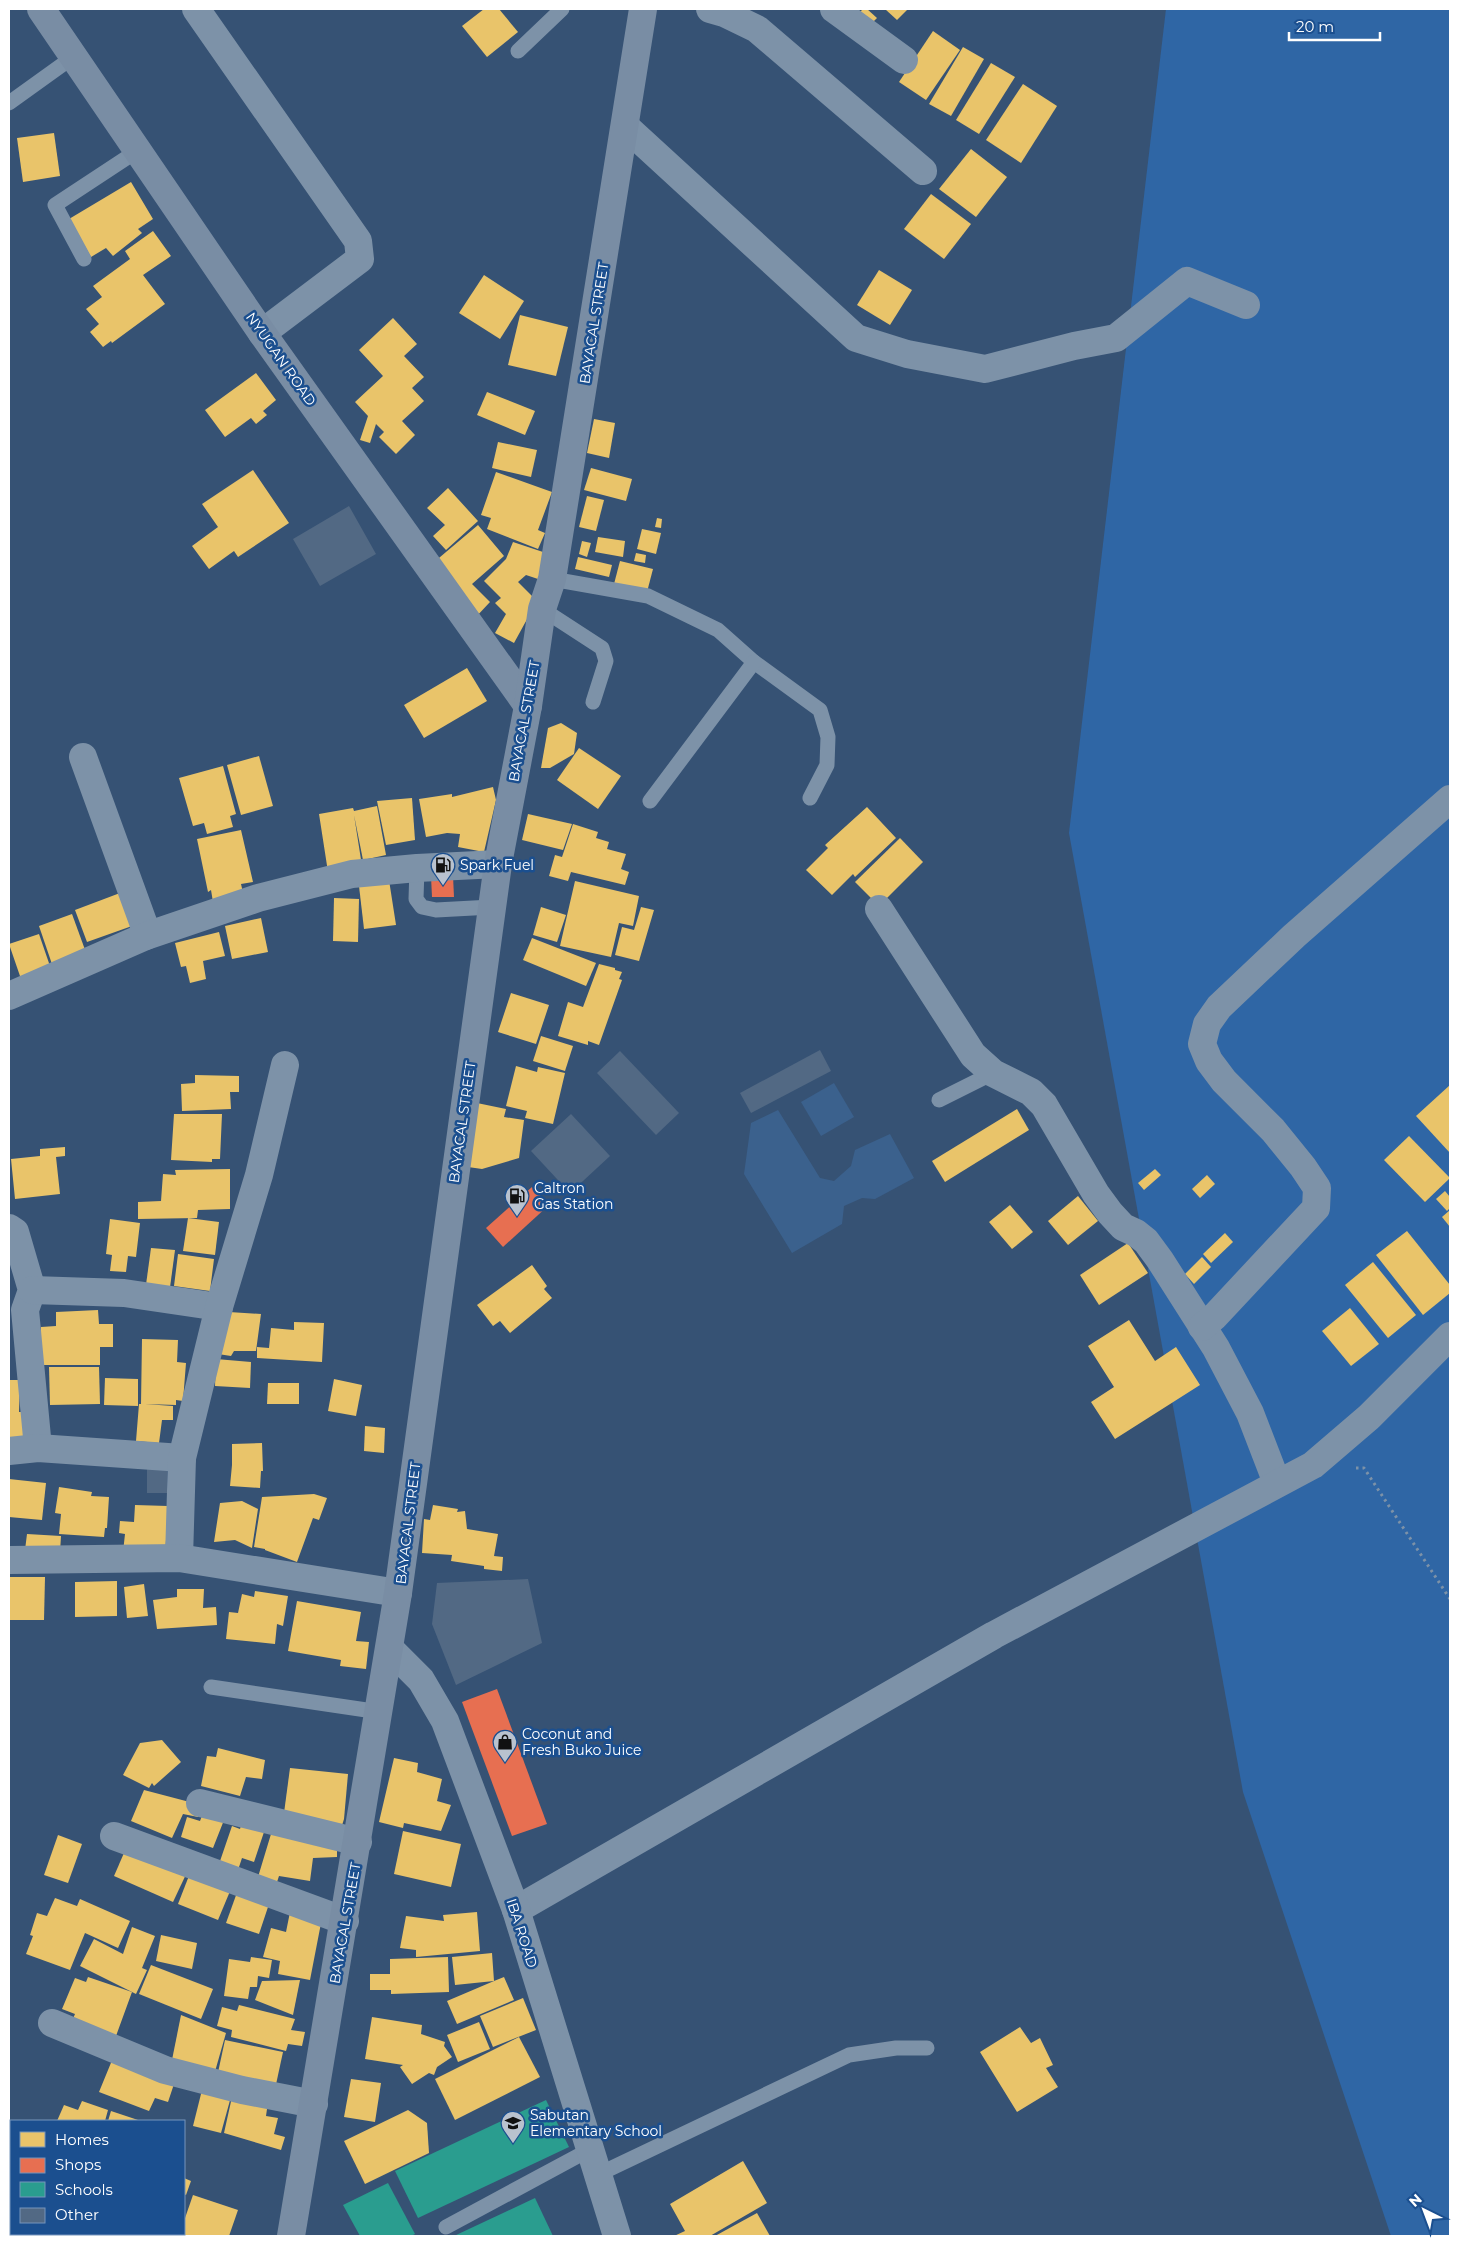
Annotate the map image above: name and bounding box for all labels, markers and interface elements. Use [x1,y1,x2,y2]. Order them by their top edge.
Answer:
scale bar [1289,10,1380,42]
text: 20 m [1296,17,1334,36]
street label: BAYACAL STREET [575,261,613,385]
street label: NYUGAN ROAD [242,309,320,409]
street label: BAYACAL STREET [504,659,544,783]
fuel station icon: Spark Fuel [430,852,456,886]
place label: Spark Fuel [460,856,534,874]
street label: BAYACAL STREET [445,1060,479,1184]
place label: Caltron Gas Station [534,1179,614,1213]
fuel station icon: Caltron Gas Station [504,1183,530,1217]
street label: BAYACAL STREET [392,1461,424,1585]
place label: Coconut and Fresh Buko Juice [522,1725,641,1759]
shop icon: Coconut and Fresh Buko Juice [492,1729,518,1763]
street label: BAYACAL STREET [325,1861,365,1985]
street label: IBA ROAD [502,1896,542,1970]
place label: Sabutan Elementary School [530,2106,662,2140]
school or university icon: Sabutan Elementary School [500,2110,526,2144]
legend [10,2120,185,2235]
text: Homes [55,2130,109,2149]
text: Shops [55,2155,101,2174]
text: Schools [55,2180,113,2199]
north arrow [1399,2185,1449,2235]
text: N [1405,2190,1426,2211]
text: Other [55,2205,99,2224]

